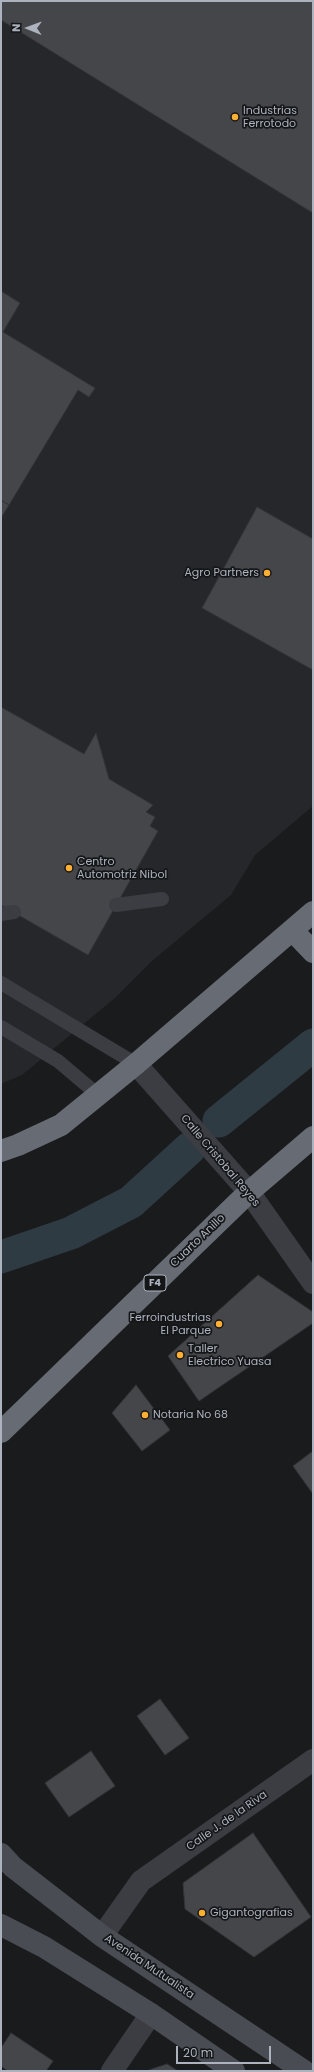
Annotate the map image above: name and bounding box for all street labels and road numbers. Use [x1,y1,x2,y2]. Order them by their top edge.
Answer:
street label: Calle Cristobal Reyes [178,1112,262,1210]
street label: Cuarto Anillo [168,1212,228,1270]
road number: F4 [144,1275,166,1291]
street label: Calle J. de la Riva [184,1788,270,1854]
street label: Avenida Mutualista [102,1932,196,2002]

